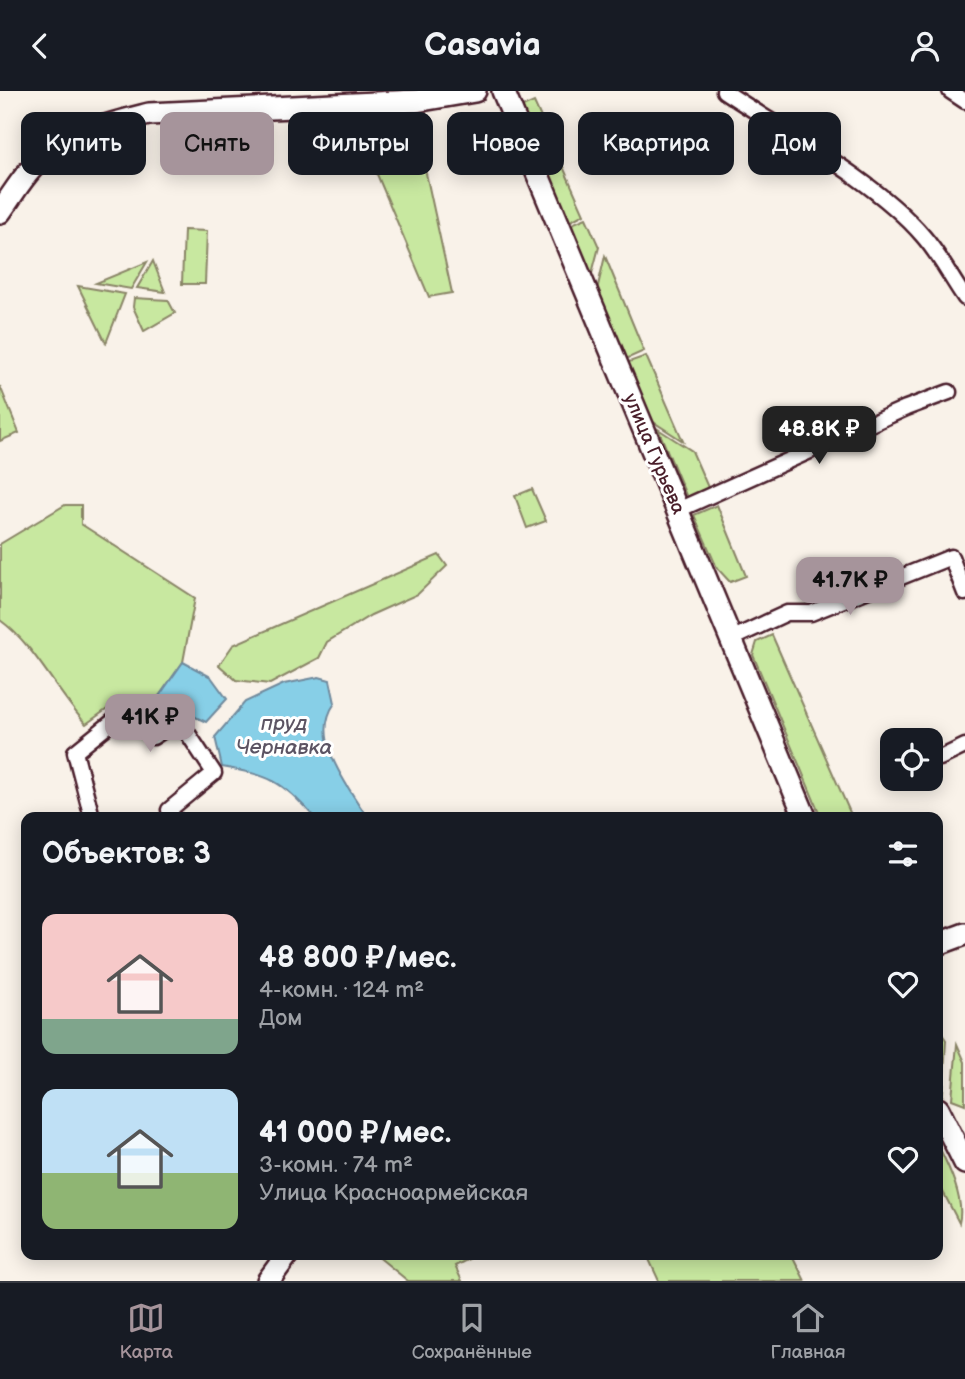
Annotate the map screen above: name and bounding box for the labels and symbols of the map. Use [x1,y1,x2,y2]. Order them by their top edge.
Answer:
street label: улица Гурьева [618,390,690,518]
pin: 48.8K ₽ [754,407,884,466]
pin: 41.7K ₽ [785,557,915,617]
pin: 41K ₽ [101,695,199,754]
water label: пруд Чернавка [236,711,332,760]

